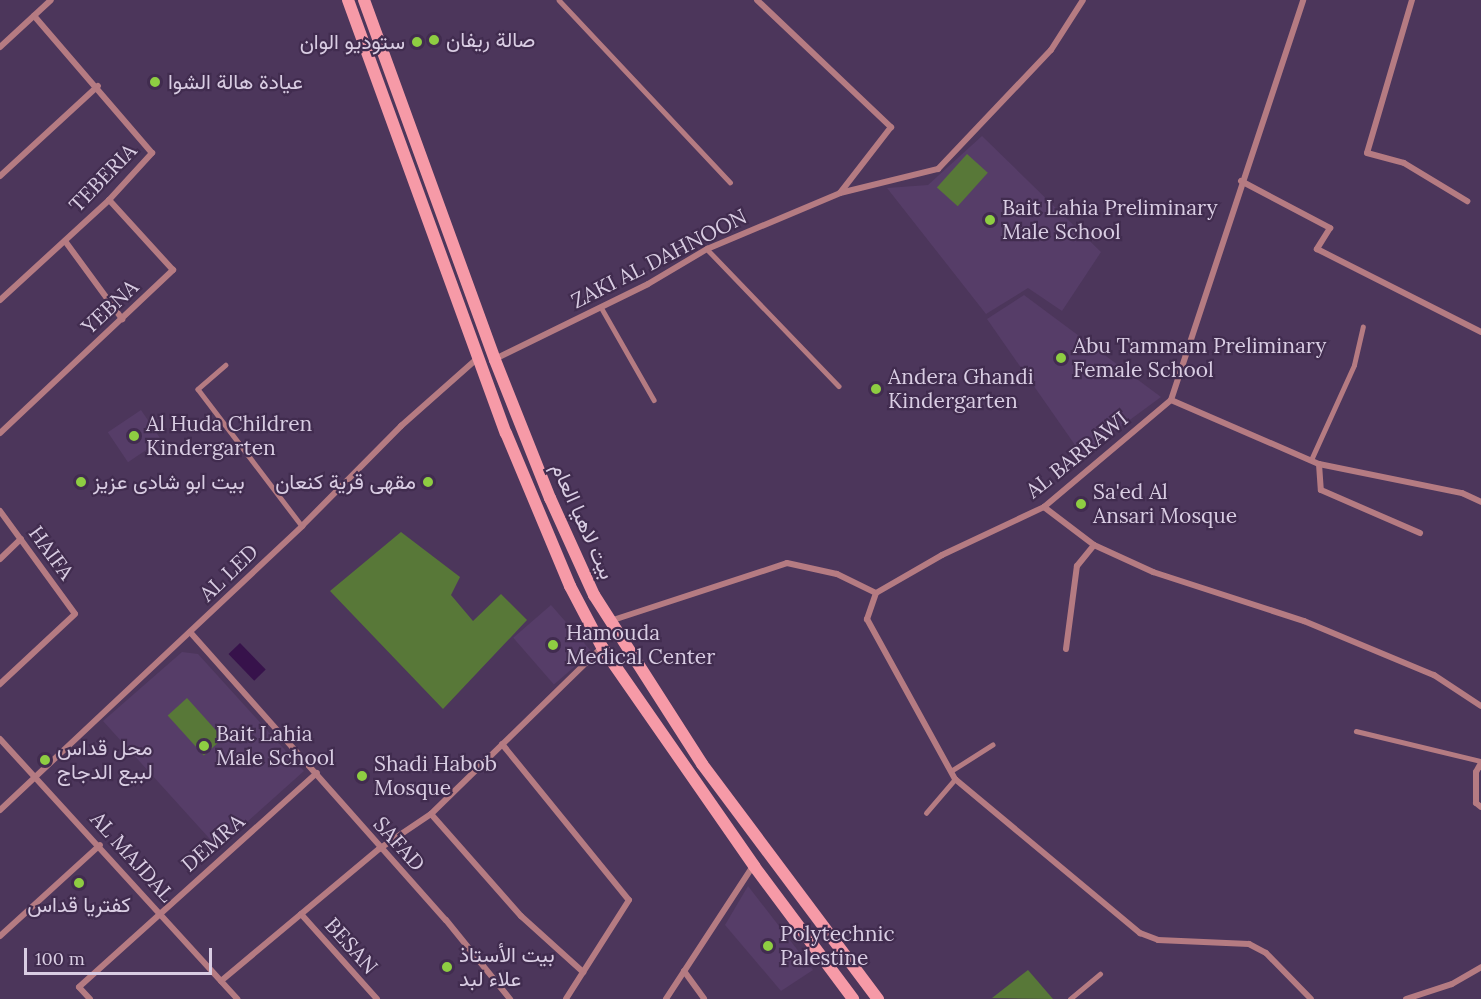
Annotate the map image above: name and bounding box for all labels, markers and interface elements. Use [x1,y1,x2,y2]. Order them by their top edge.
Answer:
place label: صالة ريفان [446,27,535,53]
place label: ستوديو الوان [300,29,405,55]
marker: صالة ريفان [427,33,441,47]
marker: ستوديو الوان [410,35,424,49]
place label: عيادة هالة الشوا [168,69,303,95]
marker: عيادة هالة الشوا [146,73,164,91]
street label: TEBERIA [64,138,142,218]
place label: Bait Lahia Preliminary Male School [1002,195,1218,245]
street label: ZAKI AL DAHNOON [567,204,751,314]
marker: Bait Lahia Preliminary Male School [983,213,997,227]
street label: YEBNA [76,274,144,340]
place label: Abu Tammam Preliminary Female School [1073,333,1326,383]
marker: Abu Tammam Preliminary Female School [1054,351,1068,365]
place label: Andera Ghandi Kindergarten [888,364,1034,414]
marker: Andera Ghandi Kindergarten [869,382,883,396]
street label: AL BARRAWI [1021,406,1133,504]
place label: Al Huda Children Kindergarten [146,411,312,461]
marker: Al Huda Children Kindergarten [127,429,141,443]
street label: بيت لاهيا العام [546,459,620,583]
place label: بيت ابو شادى عزيز [93,469,245,495]
place label: مقهى قرية كنعان [275,469,416,495]
marker: بيت ابو شادى عزيز [74,475,88,489]
marker: مقهى قرية كنعان [421,475,435,489]
place label: Sa'ed Al Ansari Mosque [1093,479,1237,529]
marker: Sa'ed Al Ansari Mosque [1074,497,1088,511]
street label: HAIFA [23,521,79,585]
street label: AL LED [194,539,264,607]
place label: Hamouda Medical Center [566,620,715,670]
marker: Hamouda Medical Center [544,636,562,654]
place label: Bait Lahia Male School [216,721,335,771]
place label: محل قداس لبيع الدجاج [57,735,153,785]
marker: Bait Lahia Male School [197,739,211,753]
place label: Shadi Habob Mosque [374,751,497,801]
marker: محل قداس لبيع الدجاج [38,753,52,767]
marker: Shadi Habob Mosque [355,769,369,783]
street label: AL MAJDAL [85,807,179,907]
street label: DEMRA [176,809,250,877]
street label: SAFAD [368,812,430,876]
marker: كفتريا قداس [72,876,86,890]
place label: كفتريا قداس [27,892,131,918]
street label: BESAN [319,913,383,979]
place label: Polytechnic Palestine [780,921,895,971]
scale bar [27,936,214,974]
marker: Polytechnic Palestine [761,939,775,953]
place label: بيت الأستاذ علاء لبد [459,942,555,992]
text: 100 m [35,947,85,970]
marker: بيت الأستاذ علاء لبد [440,960,454,974]

